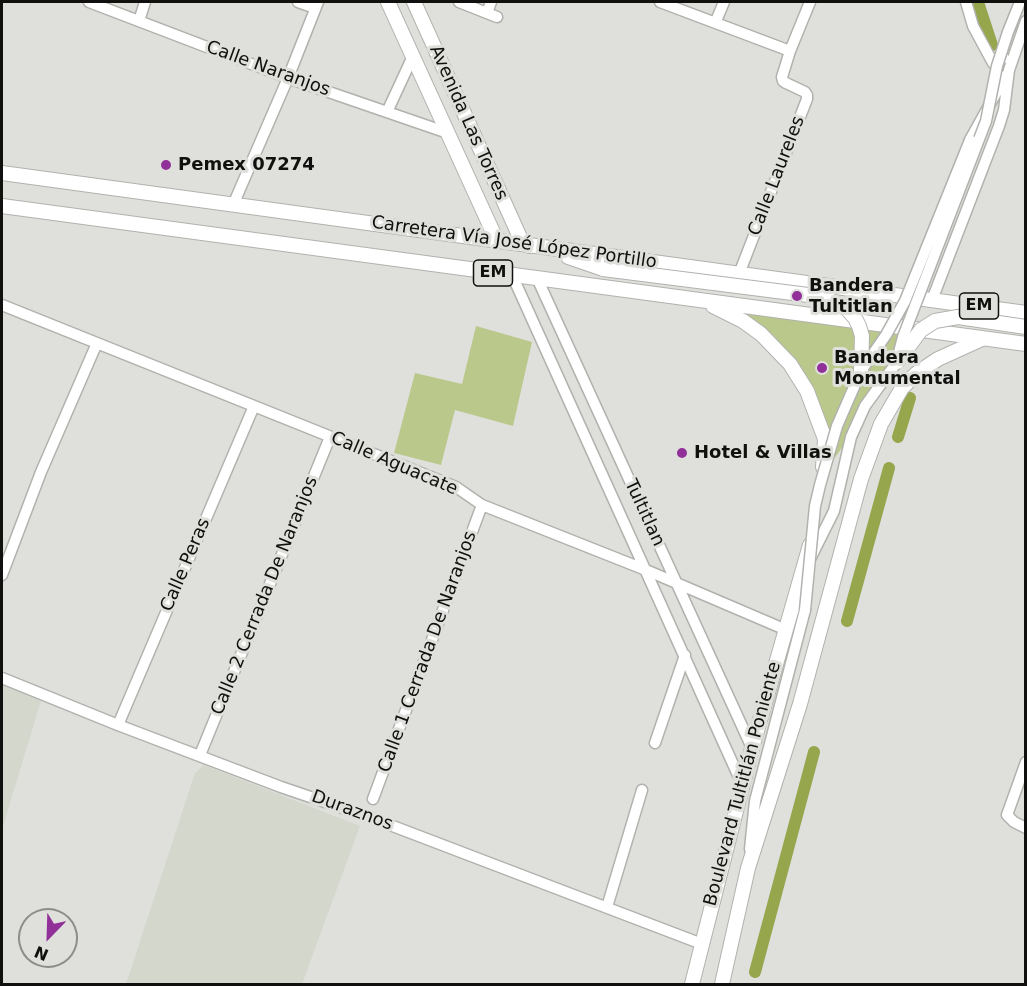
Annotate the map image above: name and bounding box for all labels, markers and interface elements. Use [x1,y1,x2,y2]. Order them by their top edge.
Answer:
street label: Calle Naranjos [203,37,333,101]
street label: Avenida Las Torres [424,42,512,204]
street label: Calle Laureles [744,113,810,239]
place label: Pemex 07274 [178,154,315,176]
marker: Pemex 07274 [159,158,173,172]
street label: Carretera Vía José López Portillo [370,212,658,274]
road number: EM [474,260,512,286]
place label: Bandera Tultitlan [809,275,894,318]
marker: Bandera Tultitlan [790,289,804,303]
road number: EM [960,293,998,319]
place label: Bandera Monumental [834,347,961,389]
marker: Bandera Monumental [815,361,829,375]
street label: Calle Aguacate [327,428,461,500]
place label: Hotel & Villas [694,442,832,464]
marker: Hotel & Villas [675,446,689,460]
street label: Calle 2 Cerrada De Naranjos [207,474,323,718]
street label: Tultitlan [619,476,669,550]
street label: Calle Peras [157,515,215,615]
street label: Calle 1 Cerrada De Naranjos [374,528,482,776]
street label: Boulevard Tultitlán Poniente [700,660,786,908]
street label: Duraznos [308,786,396,836]
north arrow [18,908,78,968]
text: N [32,942,51,965]

